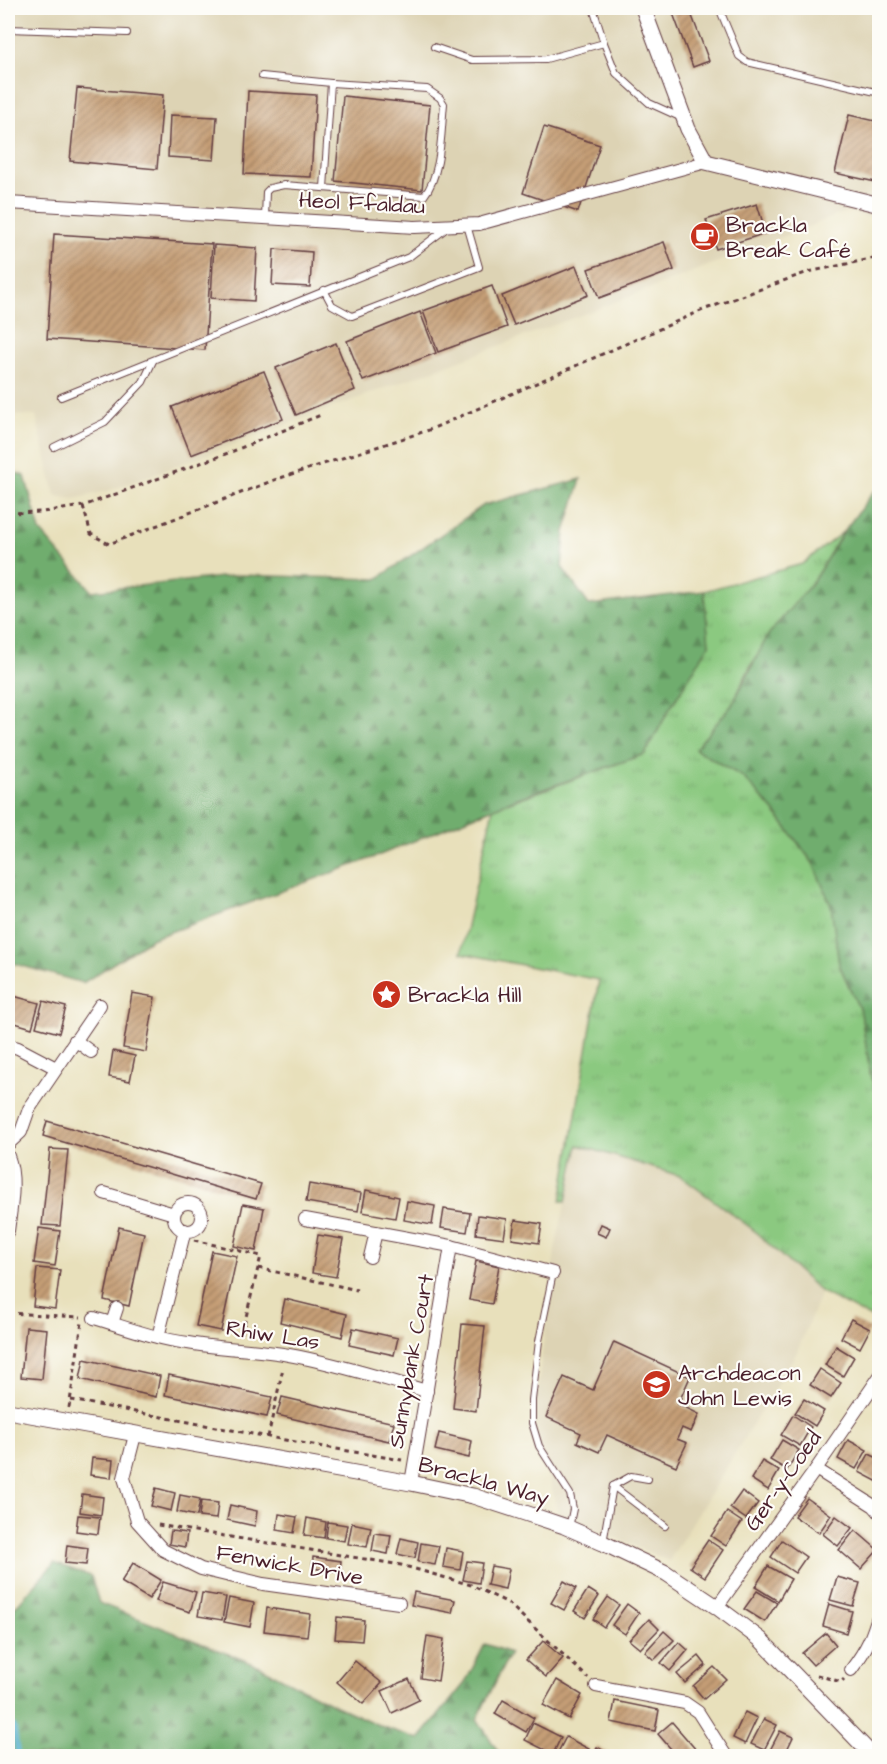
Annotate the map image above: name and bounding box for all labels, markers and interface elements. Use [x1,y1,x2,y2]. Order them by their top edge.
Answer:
street label: Heol Ffaldau [298,185,426,222]
place label: Brackla Break Café [726,210,851,266]
cafe icon: Brackla Break Café [689,221,721,253]
place icon: Brackla Hill [371,978,403,1010]
place label: Brackla Hill [408,980,521,1011]
street label: Sunnybank Court [381,1272,443,1451]
street label: Rhiw Las [224,1313,322,1358]
place label: Archdeacon John Lewis [678,1358,801,1414]
school or university icon: Archdeacon John Lewis [641,1369,673,1401]
street label: Ger-y-Coed [737,1424,830,1538]
street label: Brackla Way [415,1449,552,1515]
street label: Fenwick Drive [214,1537,366,1594]

